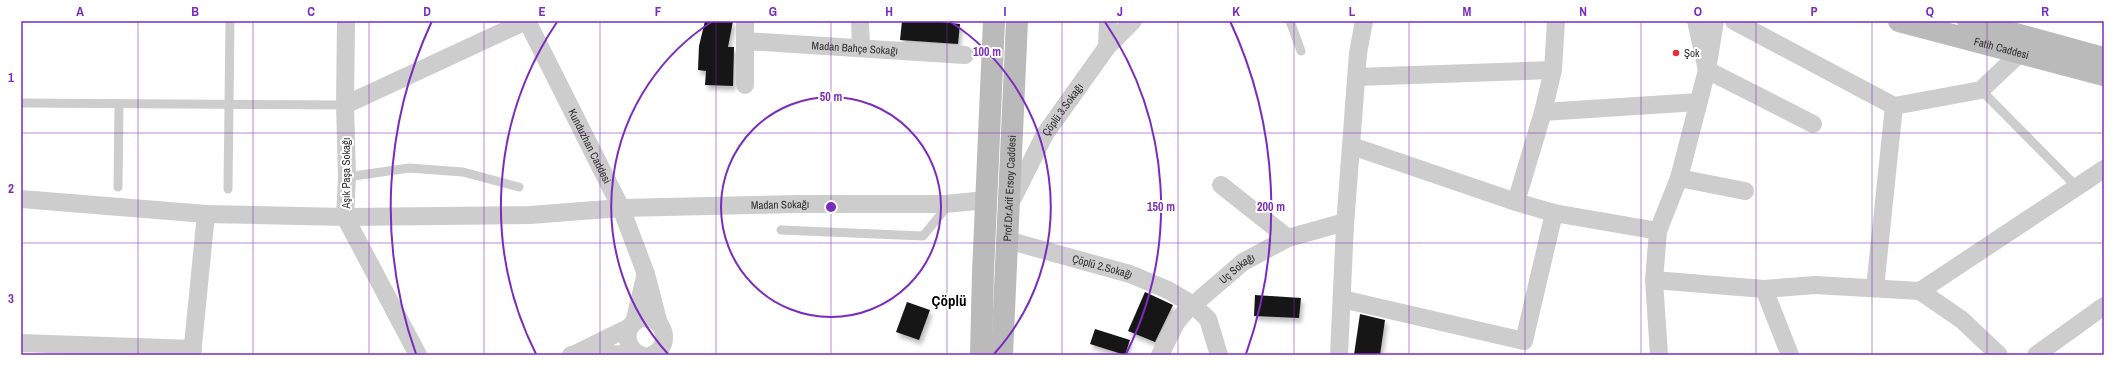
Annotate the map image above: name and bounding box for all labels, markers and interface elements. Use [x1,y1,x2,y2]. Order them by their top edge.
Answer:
text: A [76,3,84,20]
text: B [191,3,199,20]
text: C [307,3,315,20]
text: D [423,3,431,20]
text: E [538,3,546,20]
text: F [655,3,662,20]
text: G [769,3,777,20]
text: H [885,3,893,20]
text: I [1004,3,1007,20]
text: J [1117,3,1123,20]
text: K [1232,3,1240,20]
text: L [1349,3,1356,20]
text: M [1463,3,1472,20]
text: N [1579,3,1587,20]
text: O [1694,3,1702,20]
text: P [1810,3,1818,20]
text: Q [1926,3,1934,20]
text: R [2041,3,2049,20]
street label: Fatih Caddesi [1972,34,2031,62]
street label: Madan Bahçe Sokağı [811,38,898,58]
text: 100 m [973,44,1001,60]
place label: Şok [1684,46,1700,60]
marker: Şok [1671,48,1681,58]
text: 1 [8,69,14,86]
street label: Çöplü 3.Sokağı [1039,80,1086,139]
text: 50 m [820,89,842,105]
street label: Kunduzhan Caddesi [565,106,615,186]
street label: Prof.Dr.Arif Ersoy Caddesi [1000,135,1019,242]
street label: Aşık Paşa Sokağı [339,137,353,210]
text: 2 [8,180,14,197]
street label: Madan Sokağı [751,197,809,212]
text: 150 m [1147,199,1175,215]
text: 200 m [1257,199,1285,215]
centre of rings [824,200,838,214]
street label: Uç Sokağı [1216,250,1257,287]
street label: Çöplü 2.Sokağı [1071,251,1135,281]
text: 3 [8,290,14,307]
district label: Çöplü [932,290,966,311]

